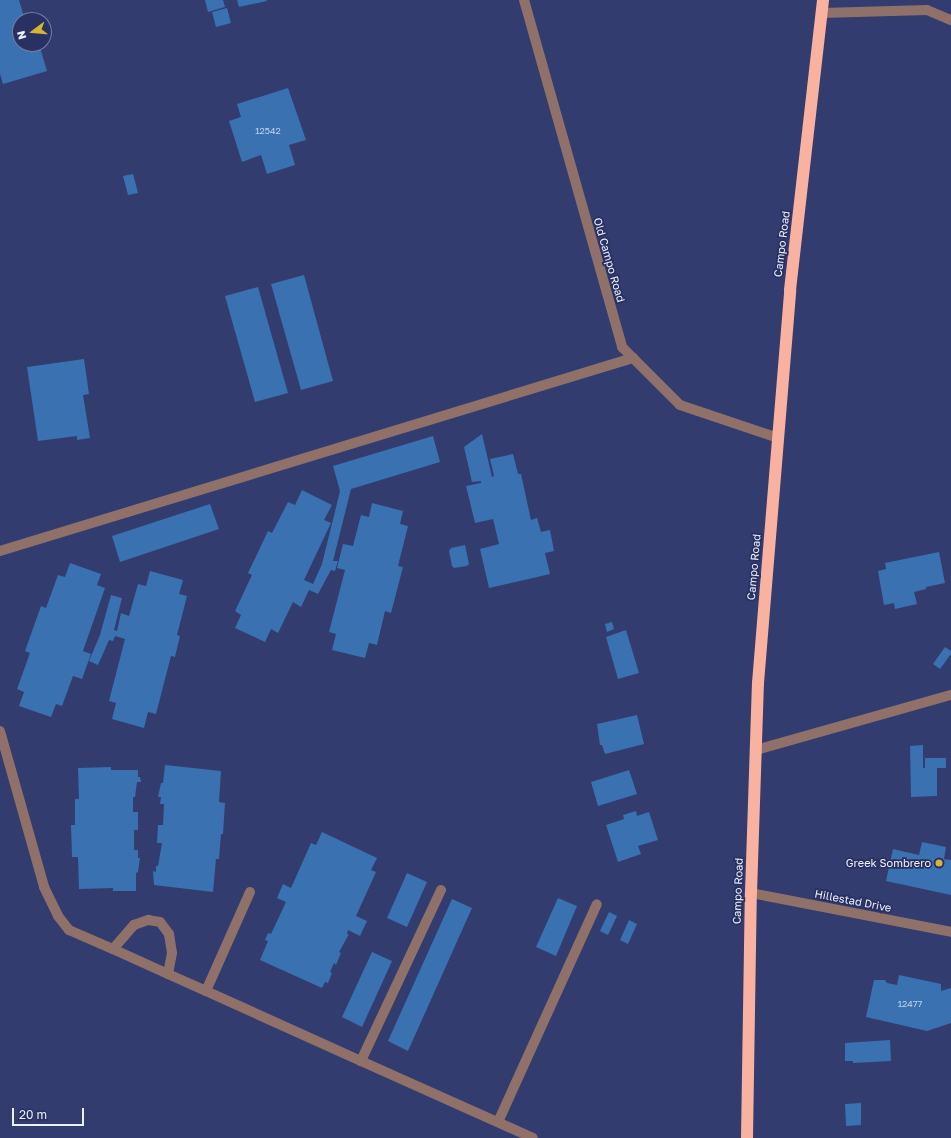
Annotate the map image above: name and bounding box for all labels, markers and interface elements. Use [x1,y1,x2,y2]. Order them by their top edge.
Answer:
north arrow [12,12,52,52]
text: N [14,29,28,41]
house number: 12542 [255,126,281,136]
street label: Campo Road [771,210,793,278]
street label: Old Campo Road [591,216,627,304]
street label: Campo Road [745,533,763,601]
place label: Greek Sombrero [846,856,931,870]
street label: Campo Road [730,858,746,924]
marker: Greek Sombrero [934,858,944,868]
street label: Hillestad Drive [814,887,892,915]
house number: 12477 [898,999,922,1009]
scale bar [14,1100,86,1126]
text: 20 m [19,1107,47,1122]

